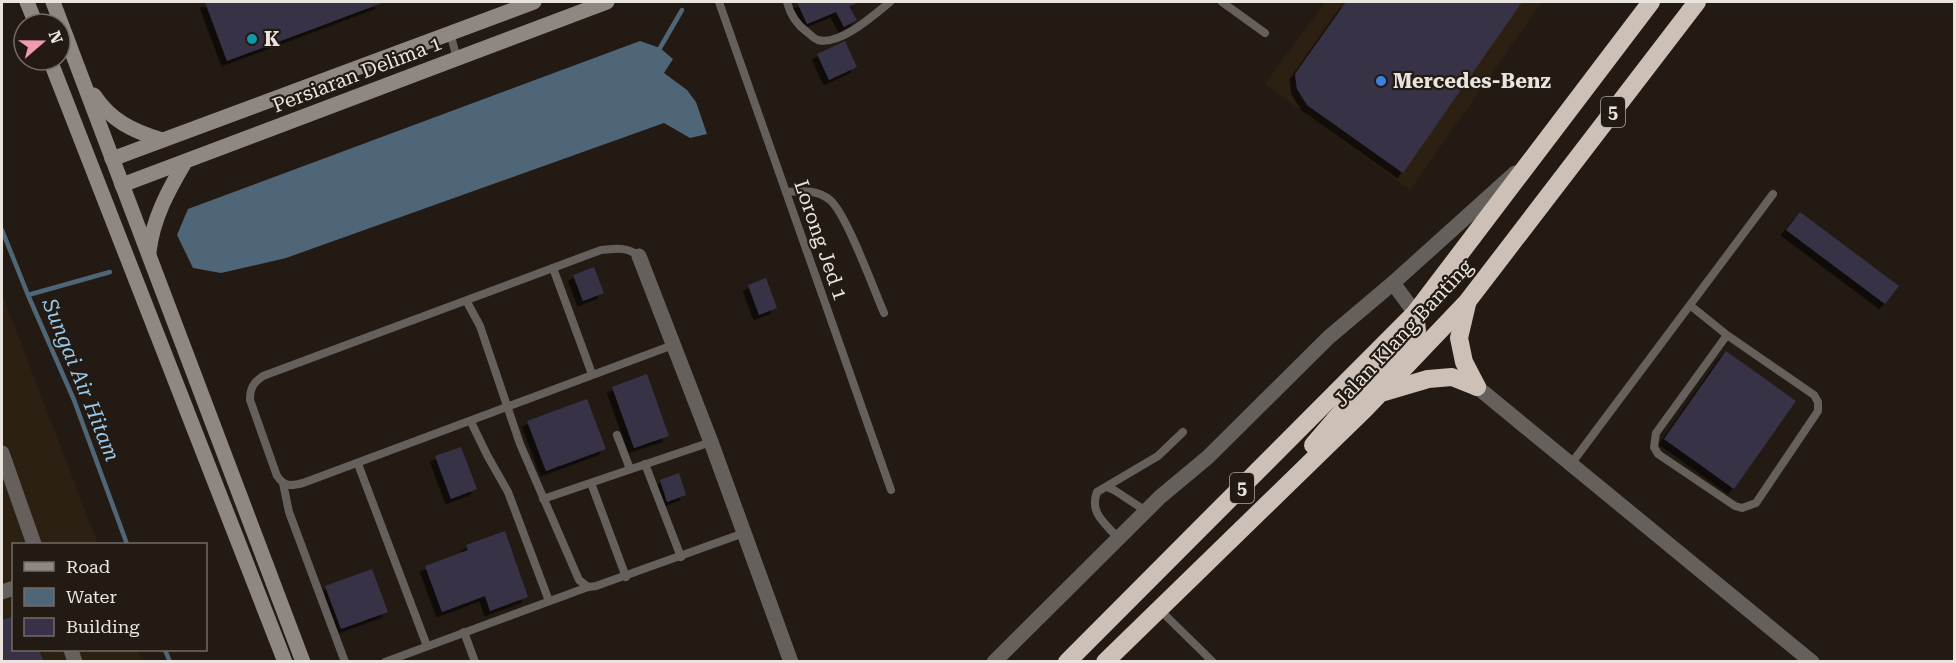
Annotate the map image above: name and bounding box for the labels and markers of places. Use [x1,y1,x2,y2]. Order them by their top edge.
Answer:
place label: K [264,27,280,51]
marker: K [245,32,259,46]
place label: Mercedes-Benz [1393,69,1551,93]
marker: Mercedes-Benz [1374,74,1388,88]

